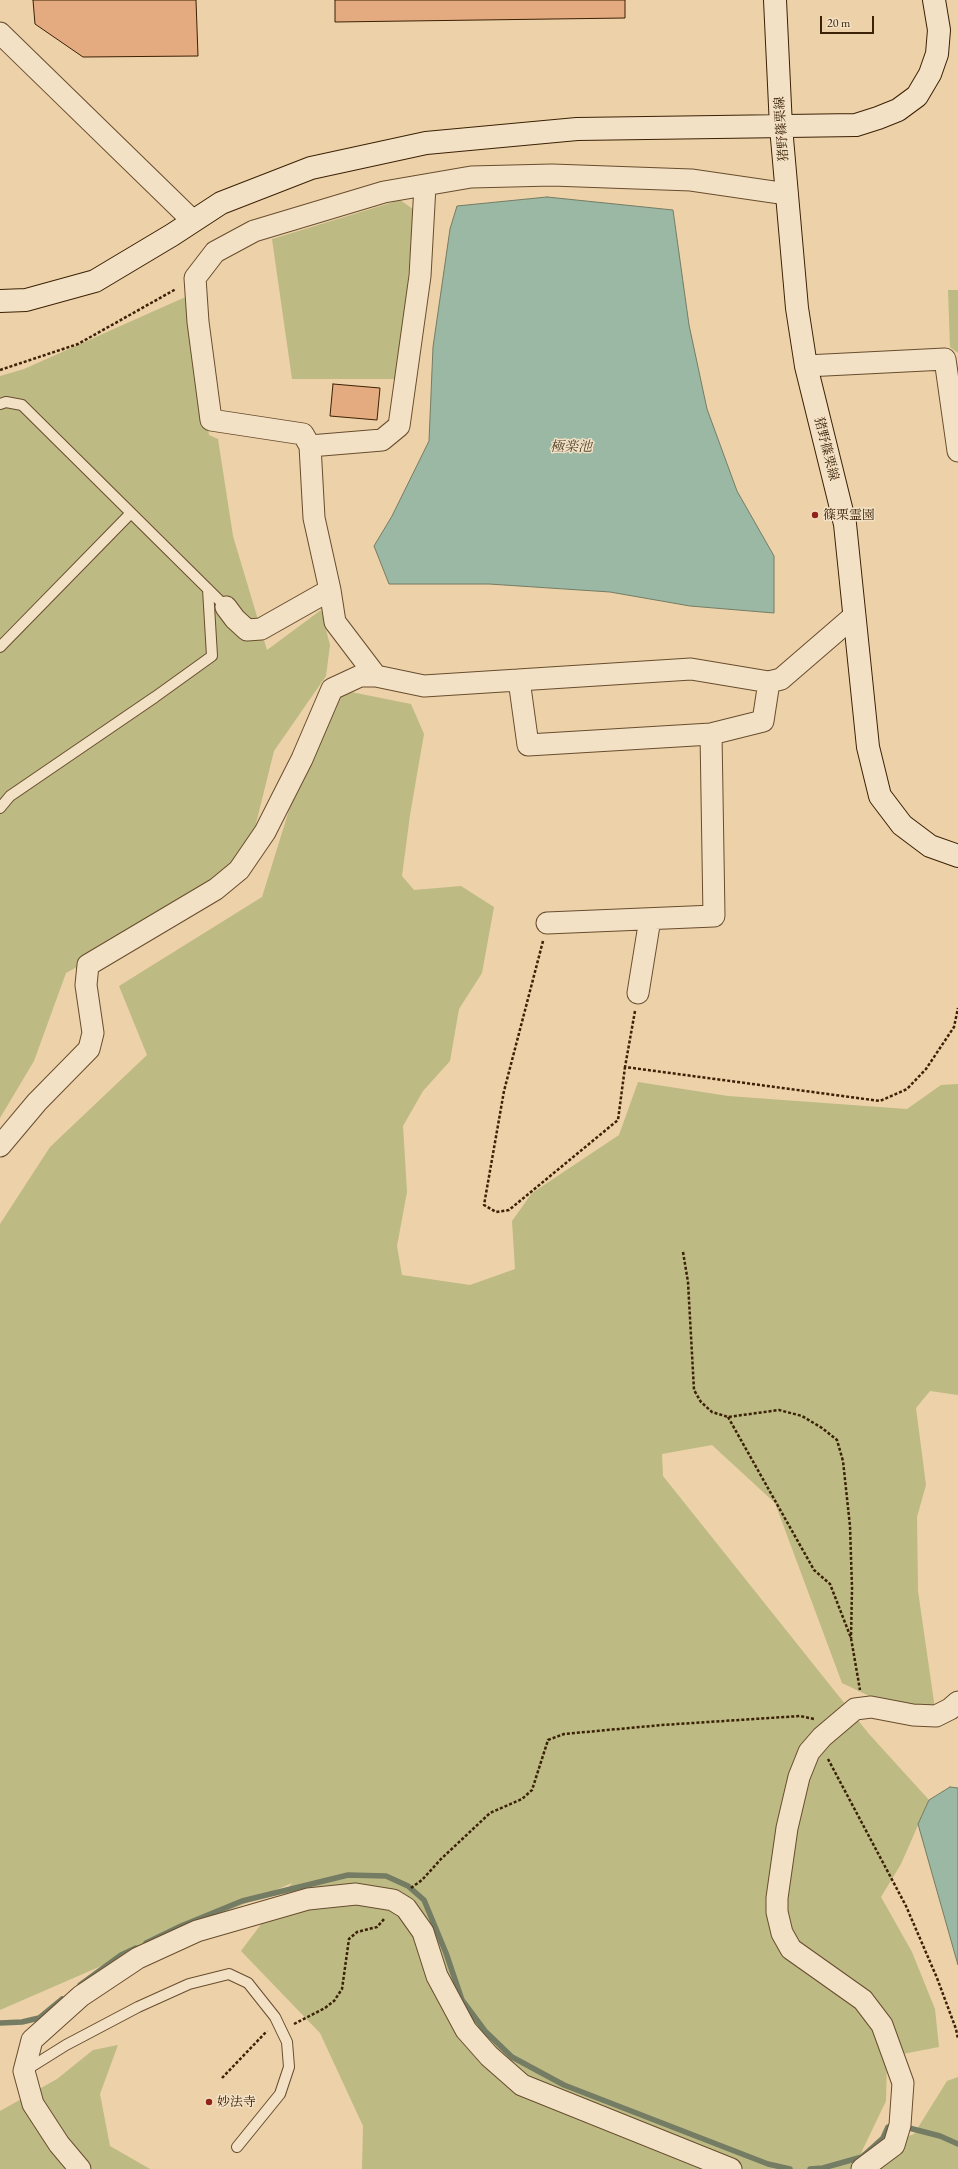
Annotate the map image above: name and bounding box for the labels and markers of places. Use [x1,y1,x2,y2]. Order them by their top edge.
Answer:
place label: 篠栗霊園 [823,507,875,523]
marker: 篠栗霊園 [810,510,820,520]
place label: 妙法寺 [217,2094,256,2110]
marker: 妙法寺 [204,2097,214,2107]

